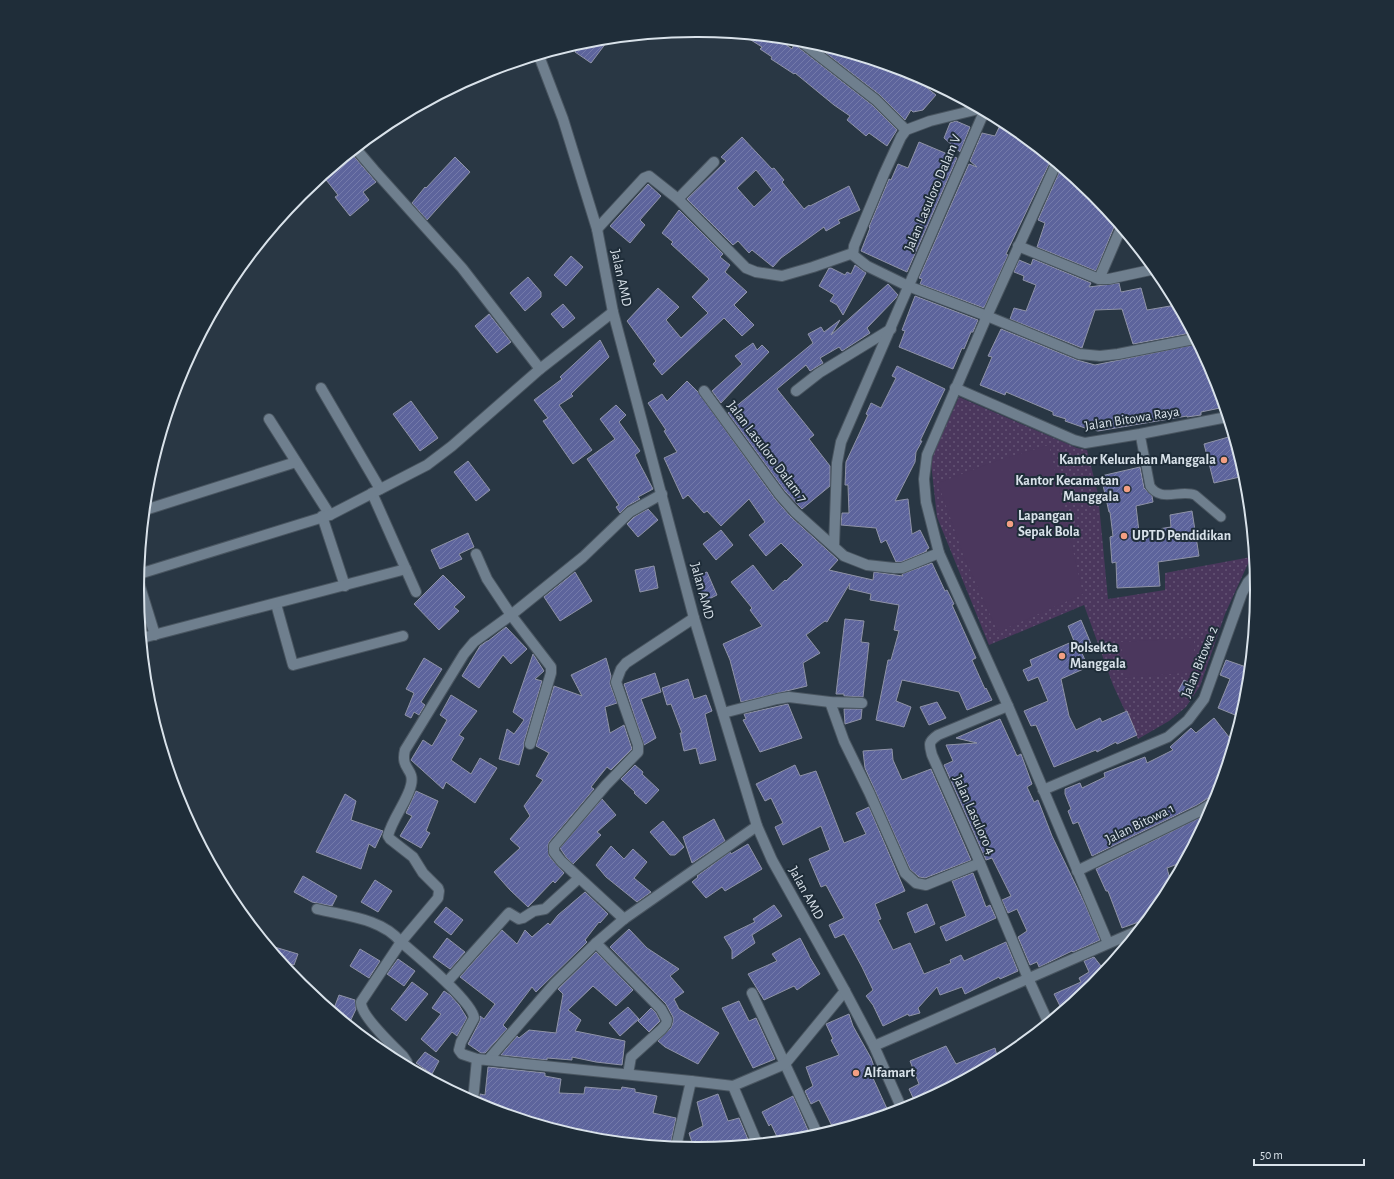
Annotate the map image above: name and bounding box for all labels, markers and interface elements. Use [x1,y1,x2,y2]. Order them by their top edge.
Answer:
street label: Jalan Lasuloro Dalam V [902,133,964,253]
street label: Jalan AMD [608,248,634,308]
street label: Jalan Lasuloro Dalam 7 [724,399,810,505]
street label: Jalan Bitowa Raya [1084,405,1181,433]
place label: Kantor Kelurahan Manggala [1059,453,1216,467]
marker: Kantor Kelurahan Manggala [1219,455,1229,465]
place label: Kantor Kecamatan Manggala [1015,474,1119,504]
marker: Kantor Kecamatan Manggala [1122,484,1132,494]
place label: Lapangan Sepak Bola [1018,509,1080,539]
marker: Lapangan Sepak Bola [1005,519,1015,529]
place label: UPTD Pendidikan [1132,529,1231,543]
marker: UPTD Pendidikan [1119,531,1129,541]
street label: Jalan AMD [688,561,716,621]
street label: Jalan Bitowa 2 [1179,624,1221,700]
place label: Polsekta Manggala [1070,641,1126,671]
marker: Polsekta Manggala [1057,651,1067,661]
street label: Jalan Lasuloro 4 [950,773,998,857]
street label: Jalan Bitowa 1 [1103,801,1177,847]
street label: Jalan AMD [786,864,826,922]
place label: Alfamart [864,1066,915,1080]
marker: Alfamart [851,1068,861,1078]
scale bar [1254,1141,1364,1167]
text: 50 m [1260,1149,1283,1161]

